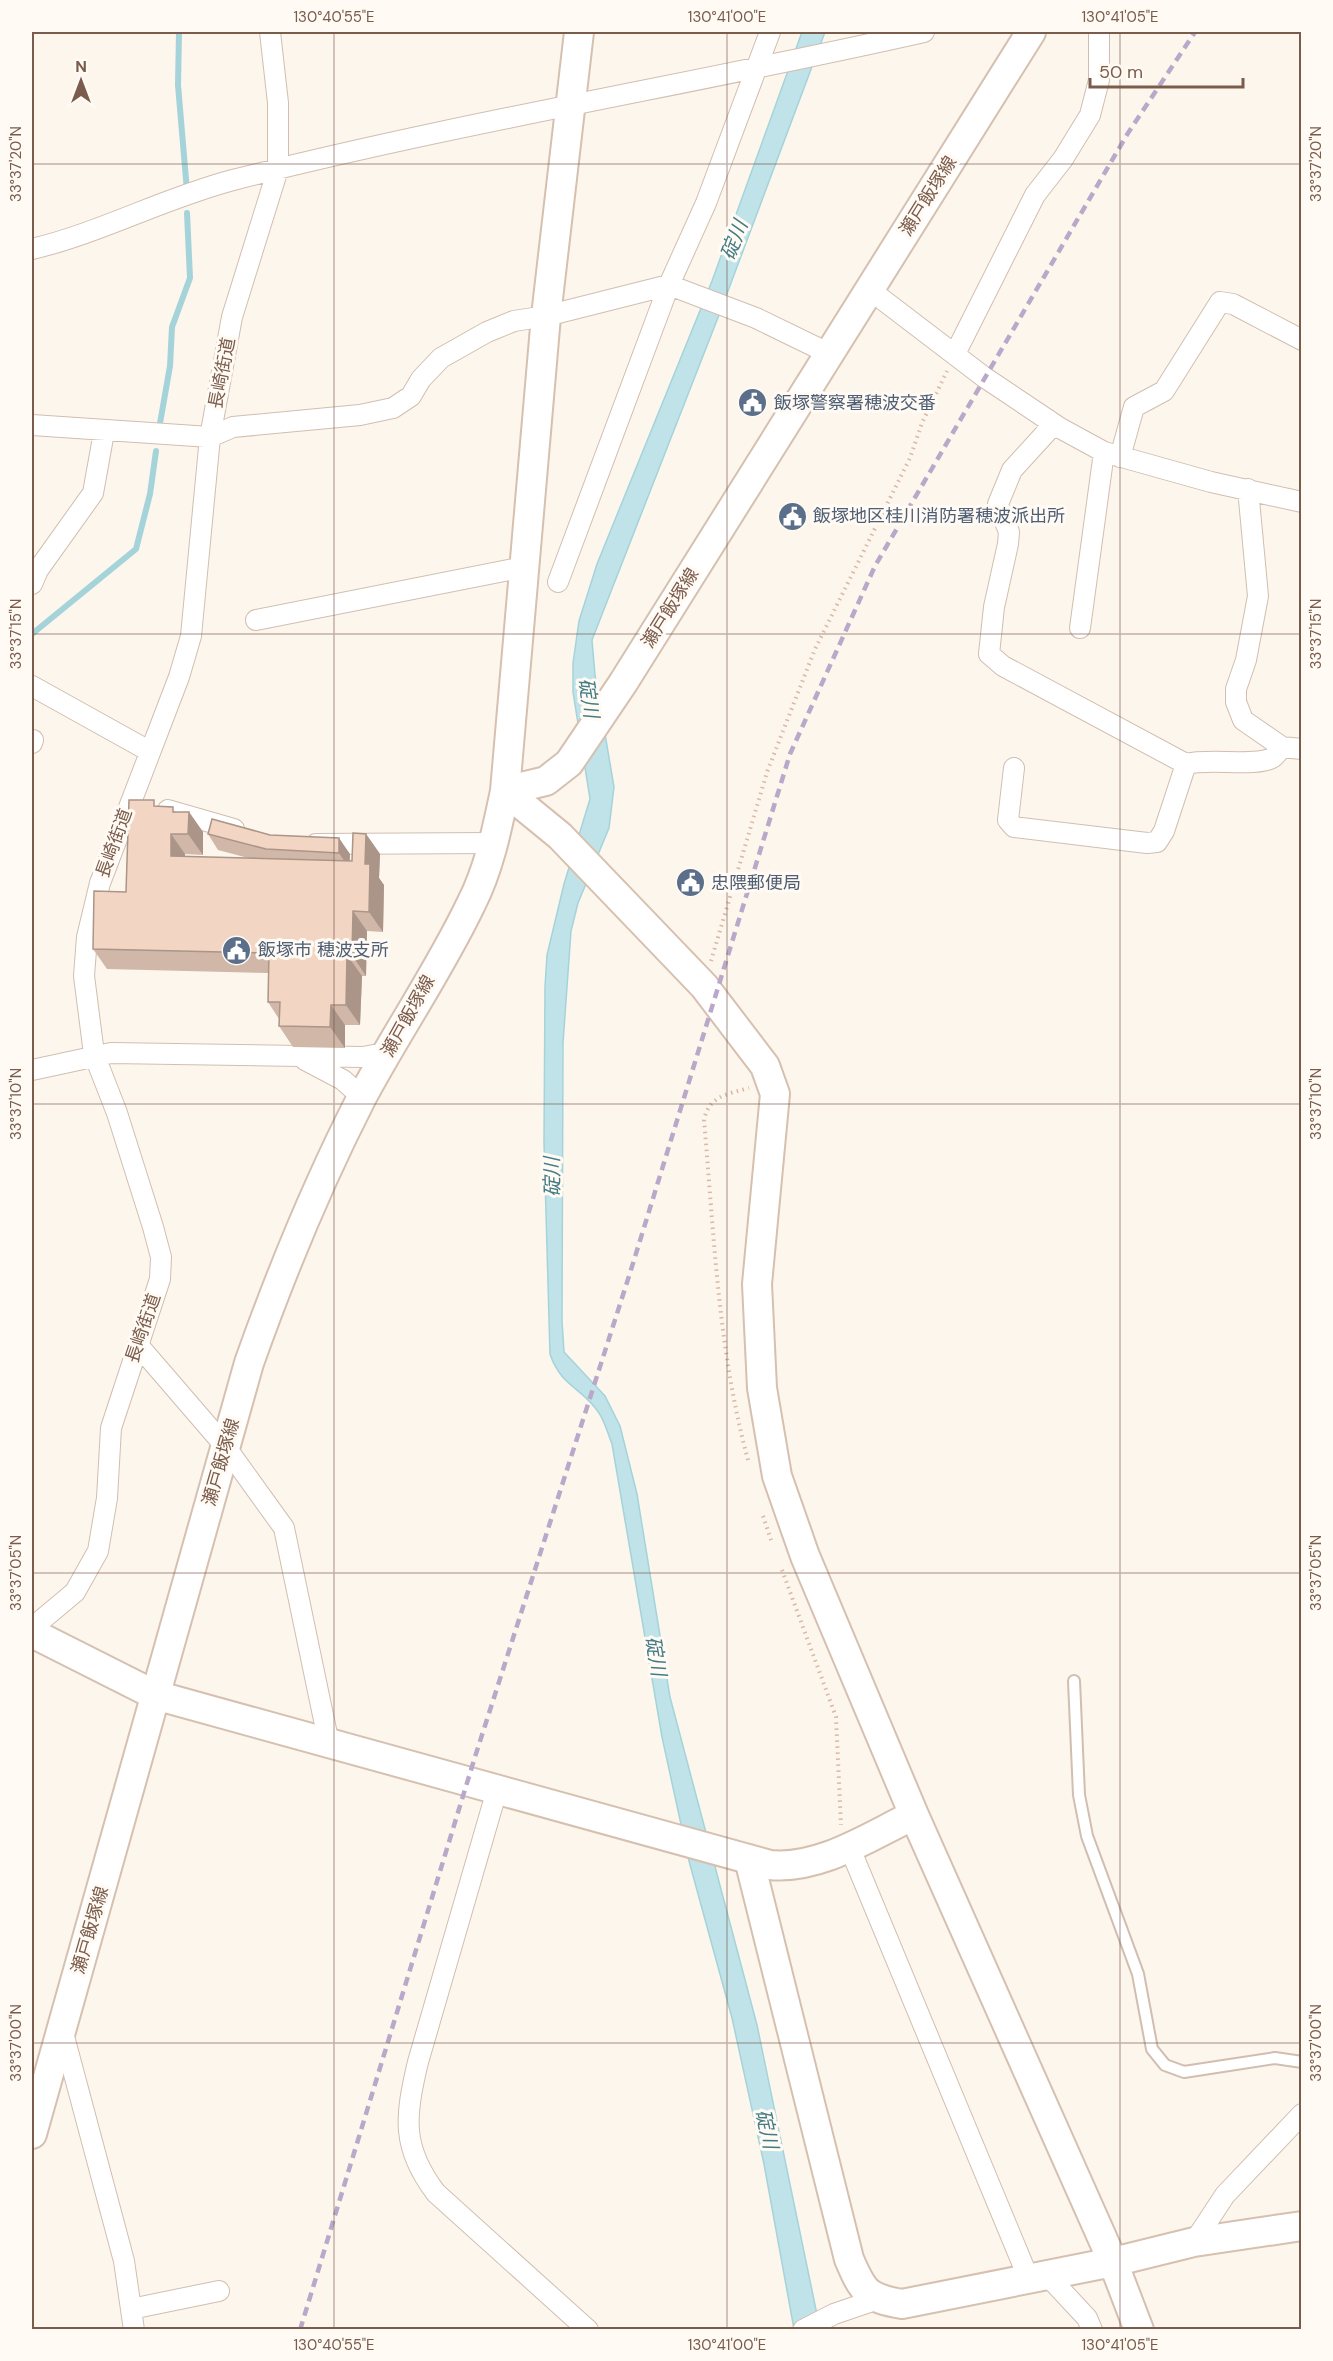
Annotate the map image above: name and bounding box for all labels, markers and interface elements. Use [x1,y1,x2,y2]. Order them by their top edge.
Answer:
text: 130°40'55"E [293,7,375,27]
text: 130°41'00"E [688,7,766,27]
text: 130°41'05"E [1081,7,1159,27]
north arrow [51,51,111,111]
scale bar [1090,51,1243,89]
text: N [75,56,87,77]
text: 50 m [1099,60,1143,84]
text: 33°37'20"N [6,126,26,202]
text: 33°37'20"N [1306,126,1326,202]
street label: 瀬戸飯塚線 [894,151,962,241]
water label: 碇川 [715,215,754,263]
street label: 長崎街道 [203,335,241,411]
public building icon: 飯塚警察署穂波交番 [737,387,769,419]
place label: 飯塚警察署穂波交番 [774,391,936,415]
public building icon: 飯塚地区桂川消防署穂波派出所 [776,500,808,532]
place label: 飯塚地区桂川消防署穂波派出所 [813,504,1065,528]
street label: 瀬戸飯塚線 [636,563,704,653]
text: 33°37'15"N [6,599,26,669]
text: 33°37'15"N [1306,599,1326,669]
water label: 碇川 [573,676,605,722]
street label: 長崎街道 [90,805,138,881]
public building icon: 忠隈郵便局 [674,867,706,899]
place label: 忠隈郵便局 [711,871,801,895]
public building icon: 飯塚市 穂波支所 [221,934,253,966]
place label: 飯塚市 穂波支所 [258,938,389,962]
street label: 瀬戸飯塚線 [376,971,440,1061]
text: 33°37'10"N [6,1068,26,1140]
text: 33°37'10"N [1306,1068,1326,1140]
water label: 碇川 [539,1155,565,1197]
street label: 長崎街道 [120,1290,166,1366]
street label: 瀬戸飯塚線 [197,1415,245,1509]
text: 33°37'05"N [6,1535,26,1611]
text: 33°37'05"N [1306,1535,1326,1611]
water label: 碇川 [640,1634,673,1680]
street label: 瀬戸飯塚線 [66,1883,114,1977]
text: 33°37'00"N [6,2004,26,2082]
text: 33°37'00"N [1306,2004,1326,2082]
water label: 碇川 [750,2107,785,2153]
text: 130°40'55"E [293,2335,375,2355]
text: 130°41'00"E [688,2335,766,2355]
text: 130°41'05"E [1081,2335,1159,2355]

